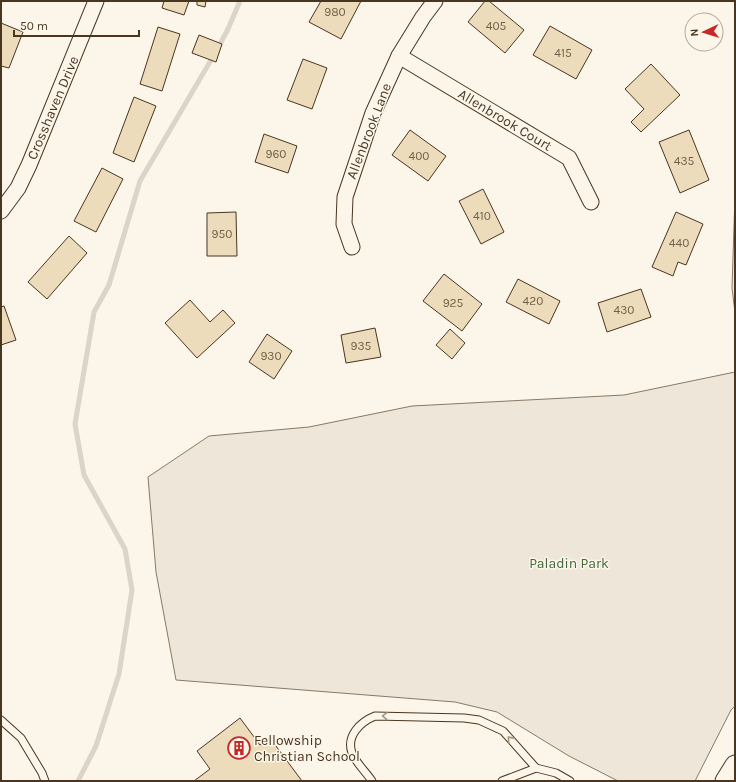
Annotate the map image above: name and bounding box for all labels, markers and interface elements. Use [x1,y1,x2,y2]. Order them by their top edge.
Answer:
house number: 980 [324,5,346,19]
scale bar [14,12,139,38]
north arrow [684,12,724,52]
text: 50 m [20,19,48,33]
house number: 405 [486,19,507,33]
text: N [688,28,701,37]
house number: 415 [554,46,572,60]
street label: Crosshaven Drive [24,54,82,162]
street label: Allenbrook Lane [343,81,395,181]
street label: Allenbrook Court [455,85,555,155]
house number: 960 [266,147,286,161]
house number: 400 [409,149,429,163]
house number: 435 [674,154,695,168]
house number: 410 [473,209,491,223]
house number: 950 [212,227,232,241]
house number: 440 [669,236,689,250]
house number: 420 [523,294,543,308]
house number: 925 [443,296,464,310]
house number: 430 [614,303,634,317]
house number: 935 [351,339,372,353]
house number: 930 [260,349,282,363]
park label: Paladin Park [529,555,609,572]
one-way arrow [382,712,388,721]
place label: Fellowship Christian School [254,732,360,765]
building icon: Fellowship Christian School [226,735,252,761]
one-way arrow [507,736,514,743]

